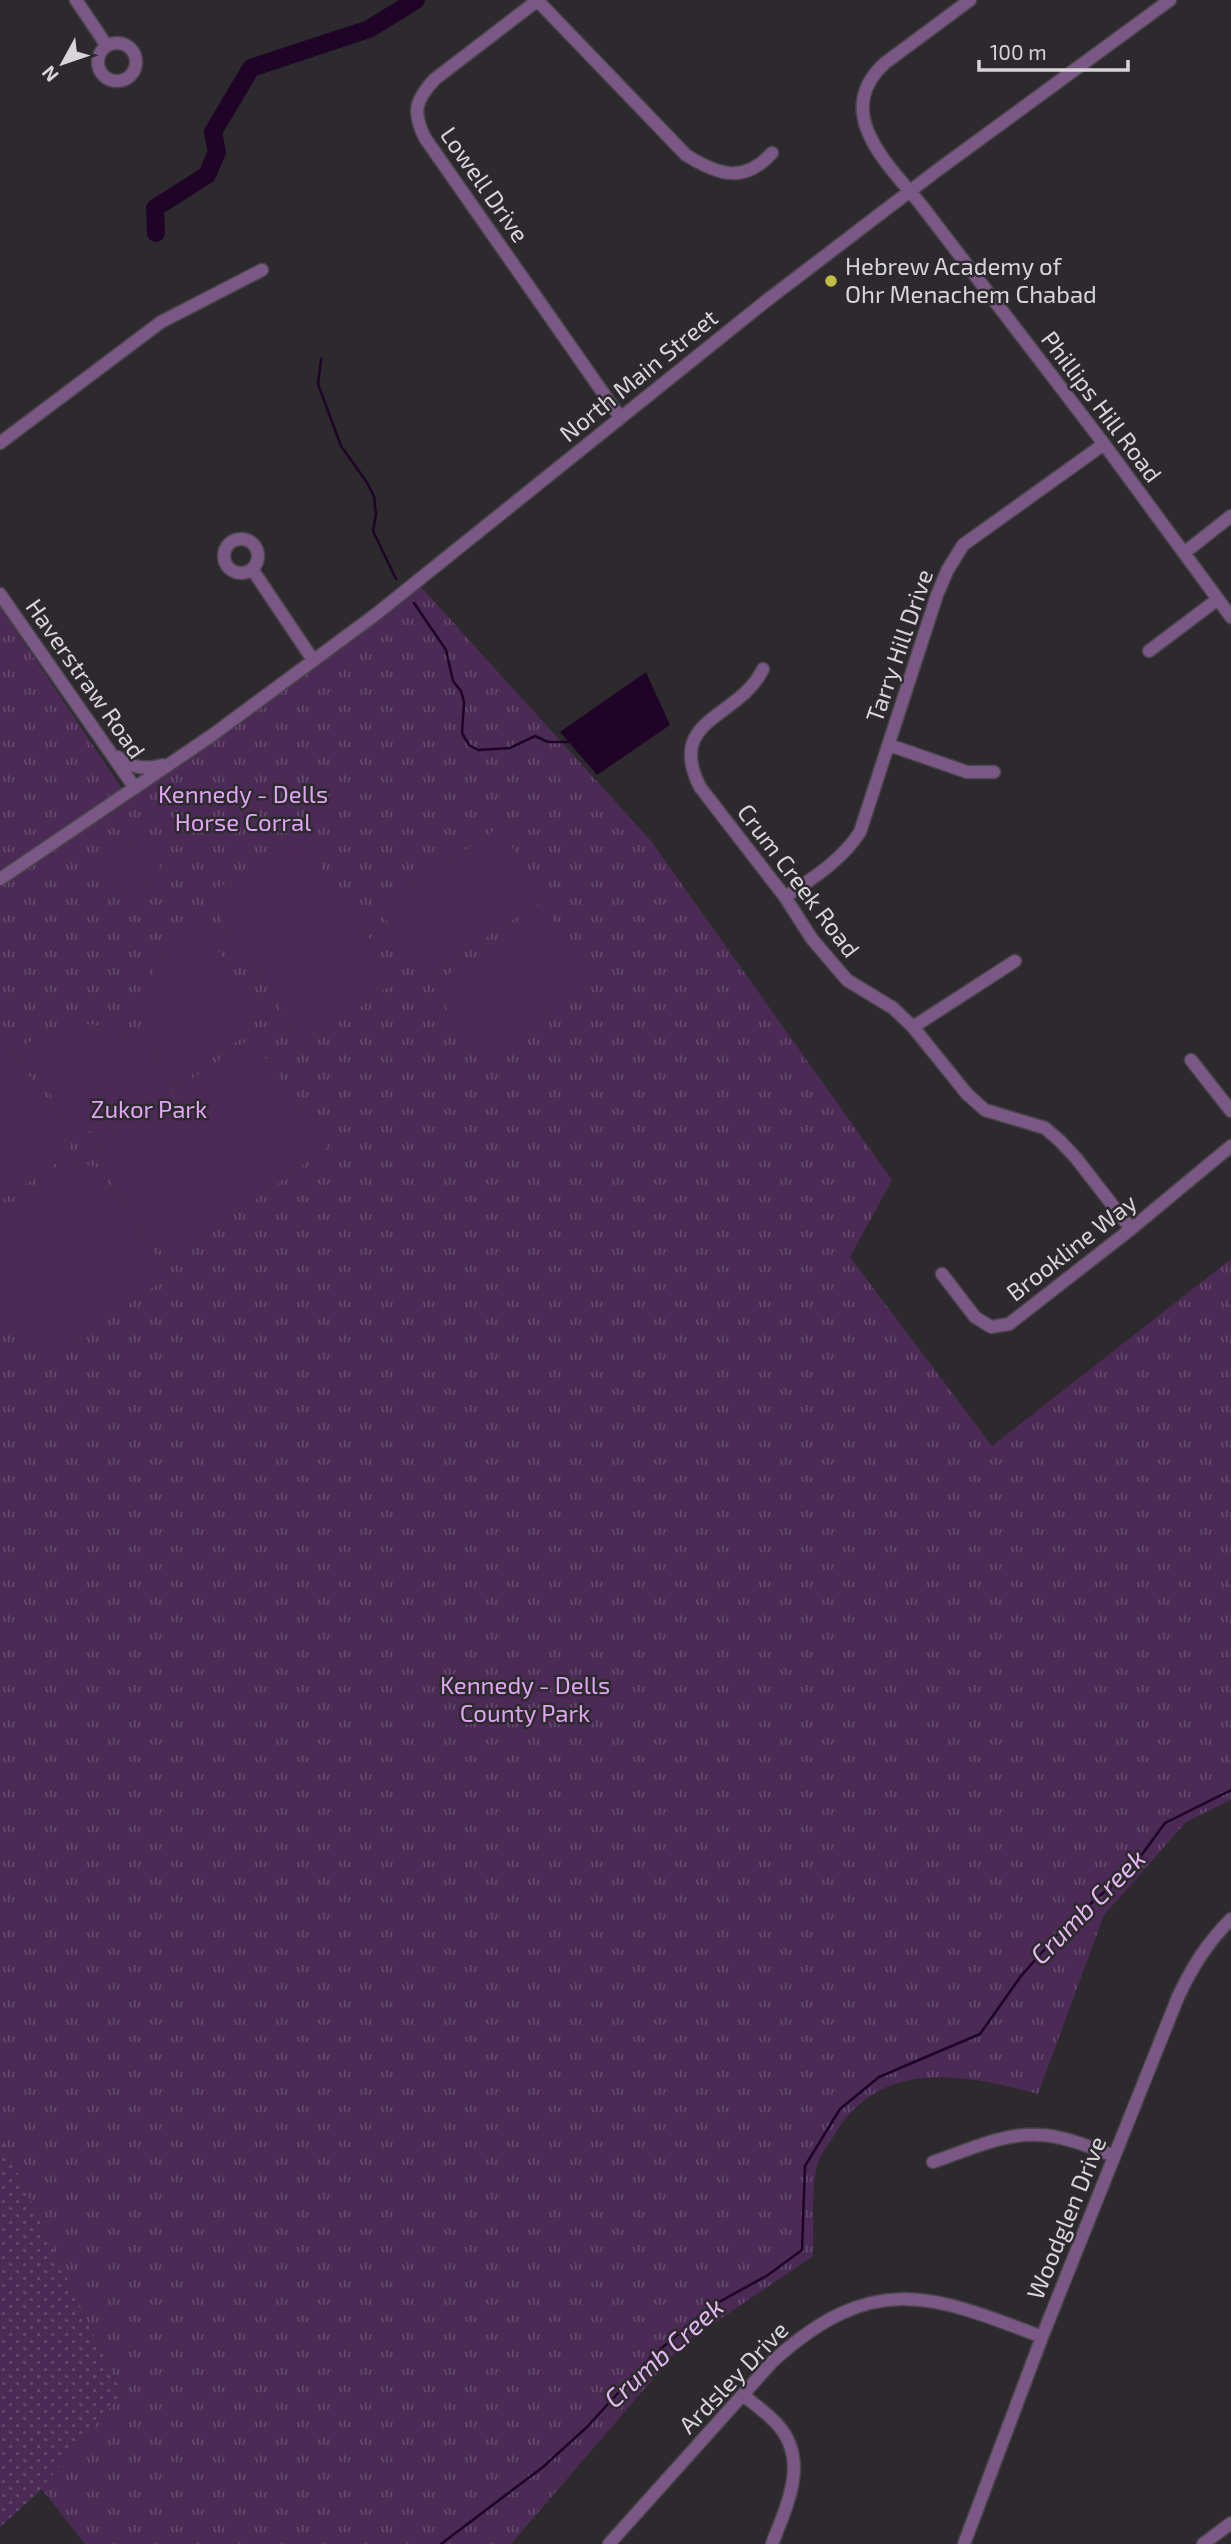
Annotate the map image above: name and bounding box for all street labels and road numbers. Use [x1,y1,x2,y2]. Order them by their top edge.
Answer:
street label: Lowell Drive [435,121,536,248]
street label: North Main Street [553,302,723,447]
street label: Phillips Hill Road [1036,325,1169,487]
street label: Tarry Hill Drive [859,565,938,726]
street label: Haverstraw Road [20,593,152,764]
street label: Crum Creek Road [732,798,866,963]
street label: Brookline Way [1000,1187,1142,1307]
street label: Woodglen Drive [1020,2132,1111,2303]
street label: Ardsley Drive [672,2315,794,2439]

